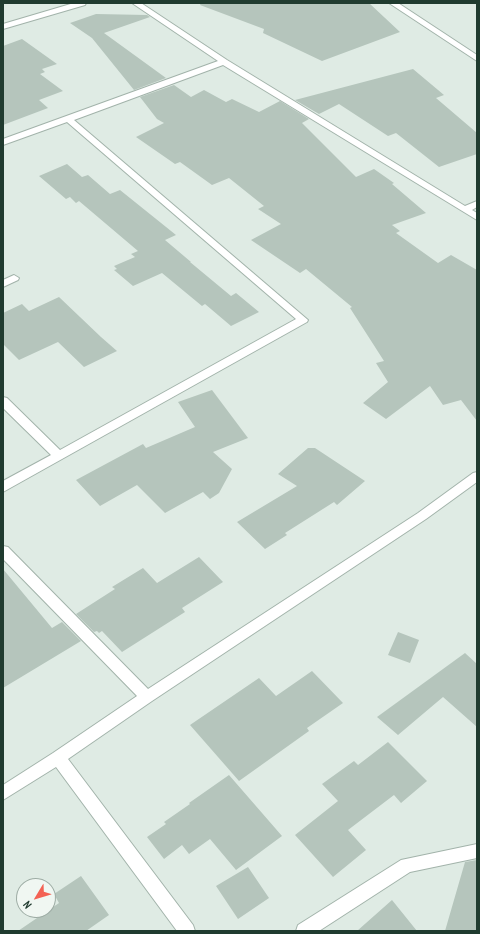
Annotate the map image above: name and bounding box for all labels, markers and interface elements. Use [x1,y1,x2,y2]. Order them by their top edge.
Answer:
north arrow [16,878,56,918]
text: N [20,898,35,911]

